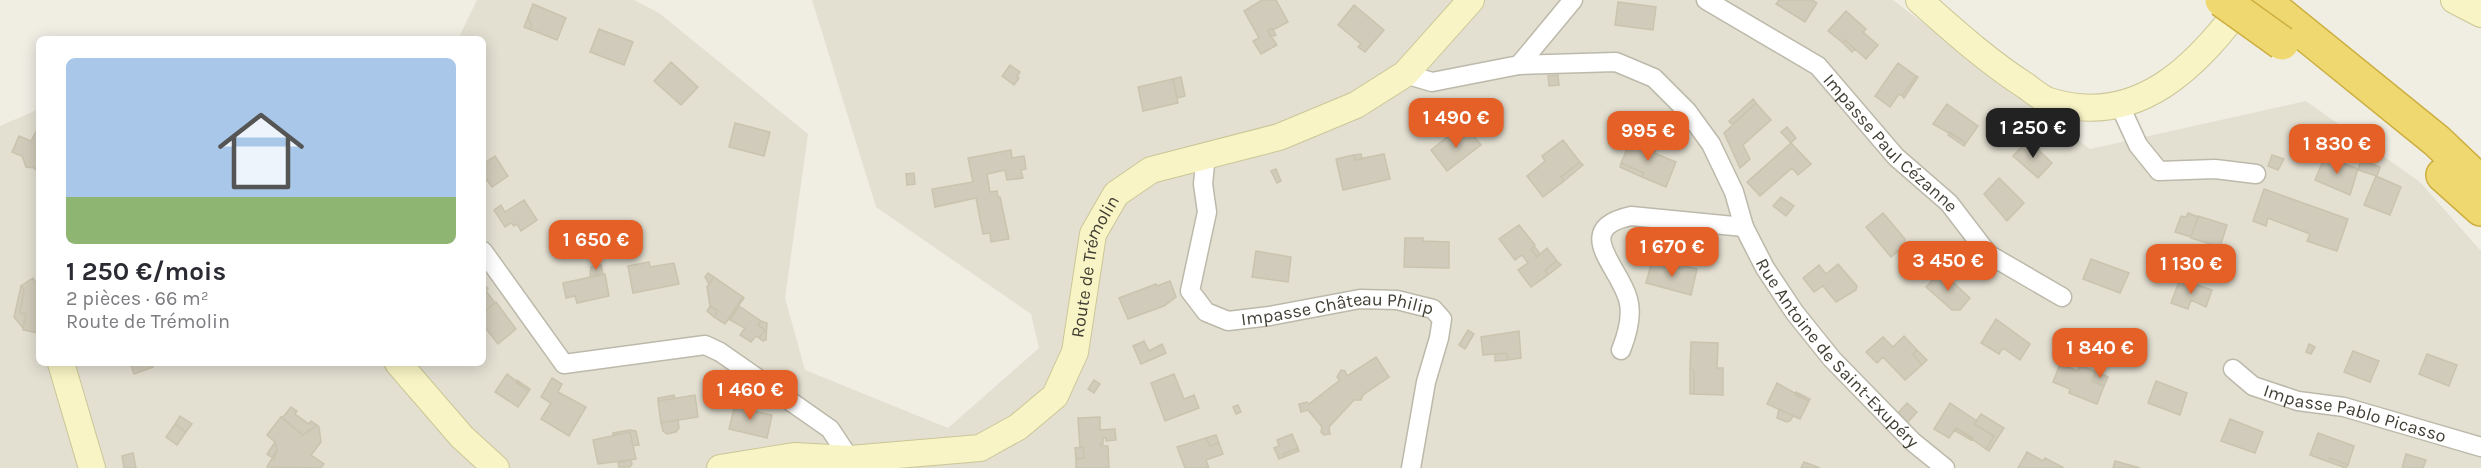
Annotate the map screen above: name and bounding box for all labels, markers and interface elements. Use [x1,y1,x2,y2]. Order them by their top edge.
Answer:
street label: Impasse Paul Cézanne [1819,69,1963,216]
icon: home [207,97,315,205]
pin: 1 490 € [1401,98,1511,149]
text: 1 490 € [1423,106,1489,129]
pin: 1 250 € [1978,108,2088,159]
pin: 995 € [1606,111,1690,162]
text: 1 250 € [2000,116,2066,139]
text: 995 € [1621,119,1675,142]
pin: 1 830 € [2282,124,2392,175]
text: 1 830 € [2303,132,2371,155]
street label: Route de Trémolin [1066,191,1124,339]
pin: 1 650 € [541,220,651,271]
pin: 1 670 € [1617,227,1727,278]
text: 1 650 € [563,228,629,251]
text: 1 670 € [1640,235,1704,258]
pin: 3 450 € [1893,241,2003,292]
pin: 1 130 € [2136,244,2246,295]
text: 3 450 € [1912,249,1984,272]
text: 1 130 € [2160,252,2222,275]
street label: Rue Antoine de Saint-Exupéry [1751,255,1924,453]
text: 1 250 €/mois [66,256,226,287]
text: 2 pièces · 66 m² [66,287,209,310]
street label: Impasse Château Philip [1240,288,1436,330]
text: Route de Trémolin [66,310,230,333]
pin: 1 840 € [2045,328,2155,379]
text: 1 840 € [2066,336,2134,359]
pin: 1 460 € [695,370,805,421]
text: 1 460 € [717,378,783,401]
street label: Impasse Pablo Picasso [2261,379,2449,447]

